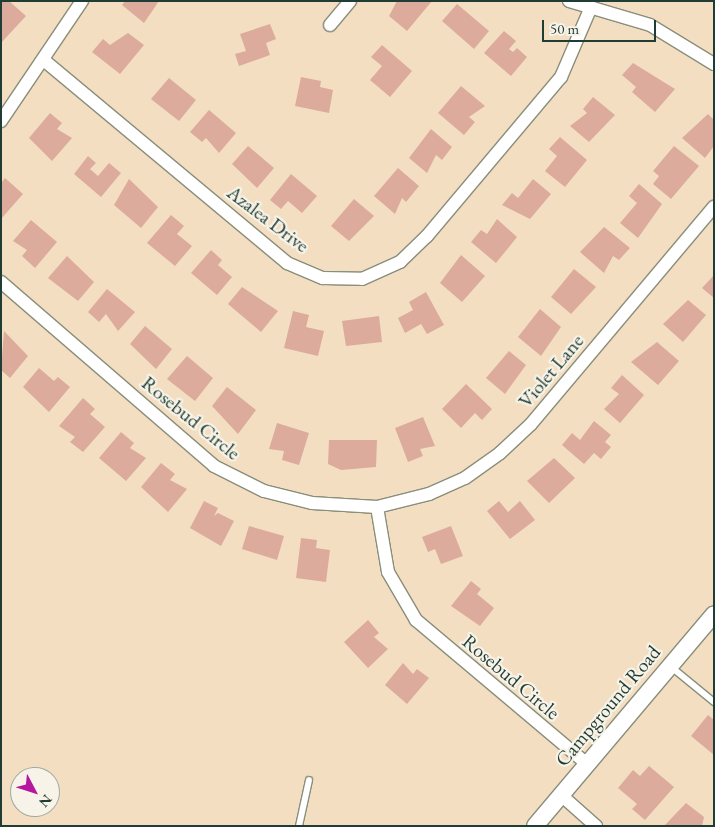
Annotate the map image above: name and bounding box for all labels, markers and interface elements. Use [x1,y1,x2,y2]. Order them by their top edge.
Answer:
scale bar [545,10,659,42]
text: 50 m [550,19,579,38]
street label: Azalea Drive [222,180,314,258]
street label: Violet Lane [513,329,589,413]
street label: Rosebud Circle [137,371,245,465]
street label: Rosebud Circle [457,629,565,725]
street label: Campground Road [550,641,666,771]
north arrow [10,767,60,817]
text: N [35,791,56,811]

